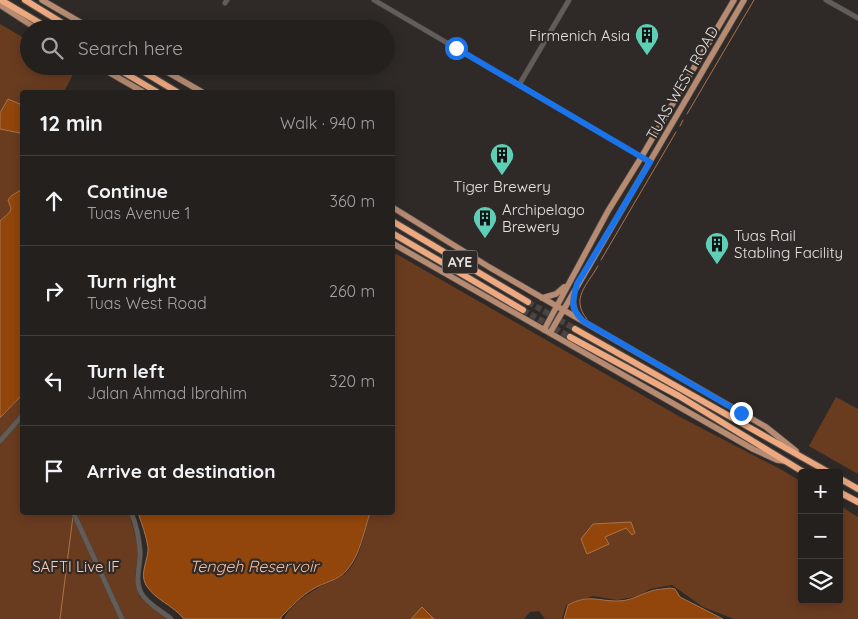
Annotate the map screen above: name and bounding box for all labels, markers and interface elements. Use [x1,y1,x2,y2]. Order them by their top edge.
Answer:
search box [20,20,395,75]
building icon: Firmenich Asia [634,22,660,56]
street label: TUAS WEST ROAD [642,23,722,143]
place label: Firmenich Asia [529,26,630,45]
icon: search [38,34,66,62]
text: Search here [78,36,183,60]
route start [445,37,468,60]
text: 12 min [40,110,103,136]
text: Walk · 940 m [280,113,375,133]
building icon: Tiger Brewery [489,142,515,176]
place label: Tiger Brewery [453,177,551,196]
text: Continue [87,179,168,203]
icon: ahead [40,187,68,215]
text: 360 m [330,191,375,211]
place label: Archipelago Brewery [502,200,585,236]
text: Tuas Avenue 1 [87,203,190,223]
building icon: Archipelago Brewery [472,205,498,239]
place label: Tuas Rail Stabling Facility [734,226,843,262]
building icon: Tuas Rail Stabling Facility [704,231,730,265]
road number: AYE [442,250,478,274]
text: Turn right [87,269,176,293]
icon: right [40,277,68,305]
text: 260 m [329,281,375,301]
text: Tuas West Road [87,293,207,313]
text: Turn left [87,359,165,383]
icon: left [40,367,68,395]
text: 320 m [329,371,375,391]
text: Jalan Ahmad Ibrahim [87,383,247,403]
route end [730,402,753,425]
icon: arrive [40,457,68,485]
text: Arrive at destination [87,459,276,483]
map controls [798,469,843,604]
button: + [798,469,843,514]
button: − [798,514,843,559]
water label: Tengeh Reservoir [189,556,320,576]
park label: SAFTI Live IF [32,557,120,576]
button: layers [798,559,843,604]

